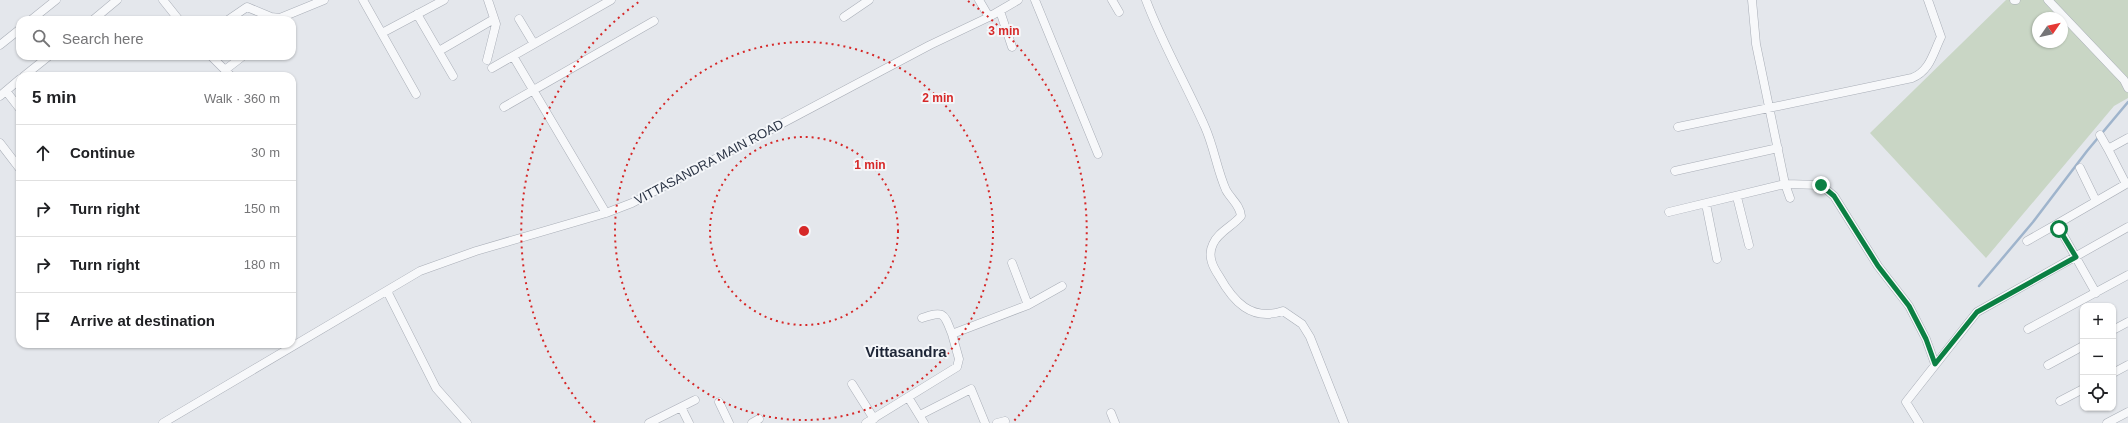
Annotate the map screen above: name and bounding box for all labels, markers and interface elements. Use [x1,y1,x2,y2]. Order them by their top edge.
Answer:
north arrow [2032,12,2068,48]
search box [16,16,296,60]
text: 3 min [988,24,1020,38]
icon: search [30,27,52,49]
text: Search here [62,30,144,47]
text: 5 min [32,88,76,107]
text: Walk · 360 m [204,91,280,106]
text: 2 min [922,91,954,105]
street label: VITTASANDRA MAIN ROAD [632,116,786,208]
icon: ahead [32,142,54,164]
text: Continue [70,144,135,161]
text: 30 m [251,145,280,160]
text: 1 min [854,158,886,172]
route end [1812,176,1830,194]
icon: right [32,198,54,220]
text: Turn right [70,200,140,217]
text: 150 m [244,201,280,216]
route start [2050,220,2068,238]
centre of rings [797,224,811,238]
icon: right [32,254,54,276]
text: Turn right [70,256,140,273]
text: 180 m [244,257,280,272]
map controls [2080,303,2116,411]
button: + [2080,303,2116,339]
icon: arrive [32,310,54,332]
text: Arrive at destination [70,312,215,329]
button: − [2080,339,2116,375]
district label: Vittasandra [865,343,947,360]
button: locate [2080,375,2116,411]

